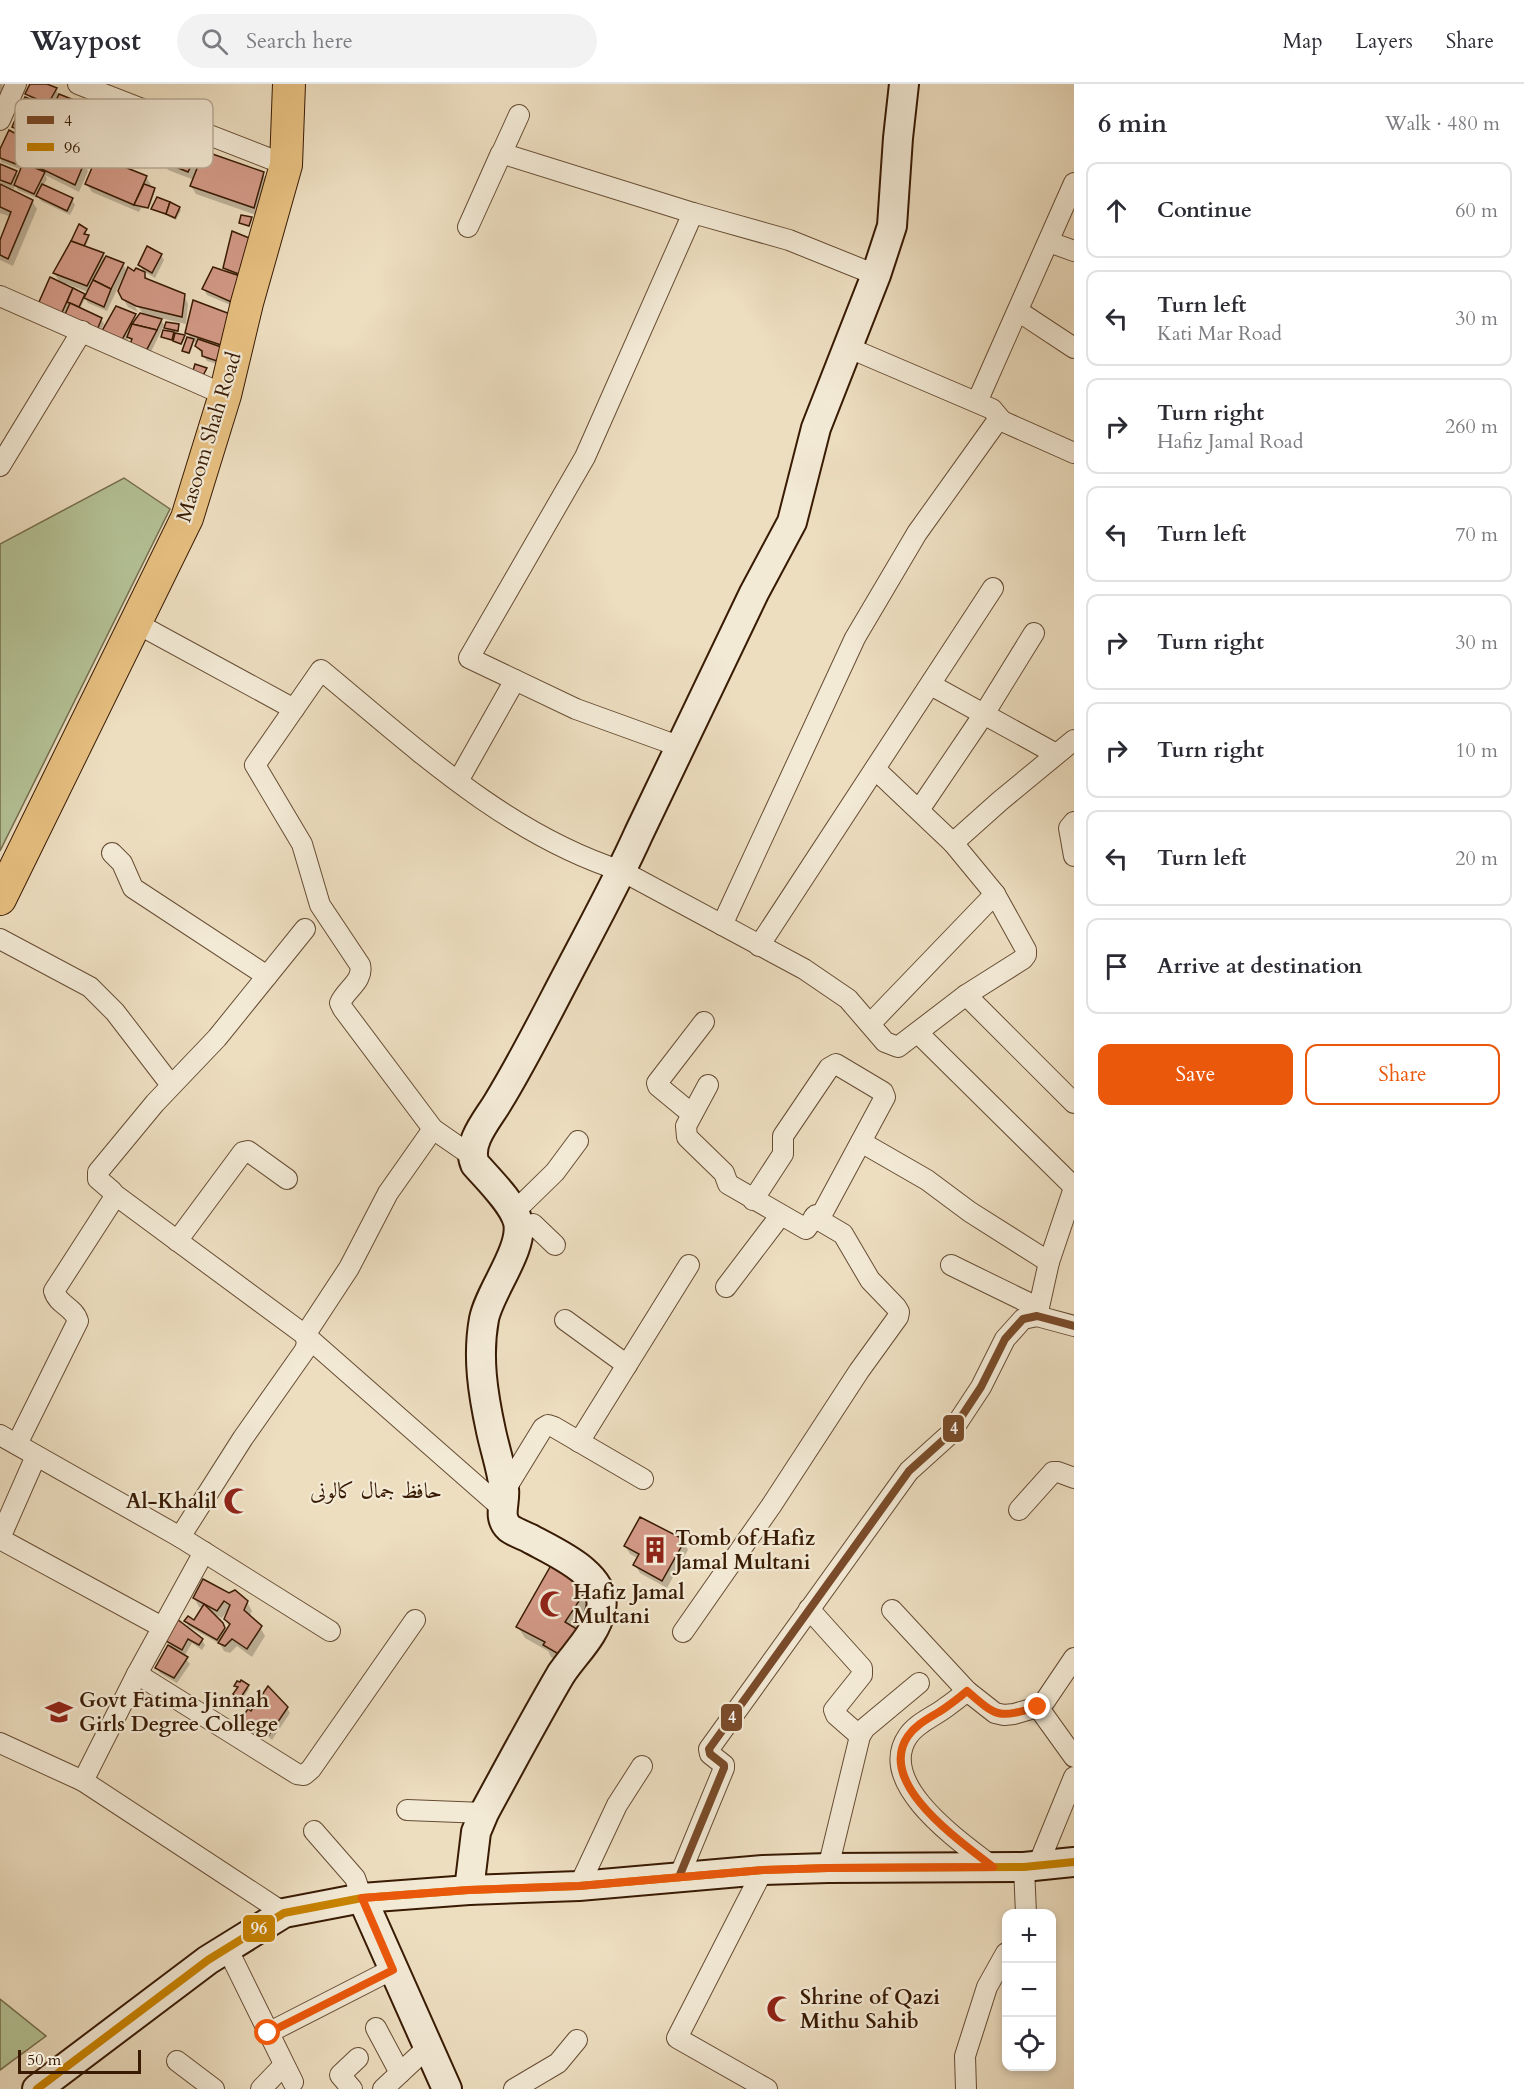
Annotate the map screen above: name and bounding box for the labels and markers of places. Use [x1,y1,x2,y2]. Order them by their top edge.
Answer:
mosque icon: Al-Khalil [222,1486,252,1516]
place label: Al-Khalil [126,1487,217,1516]
place label: Tomb of Hafiz Jamal Multani [672,1524,816,1577]
building icon: Tomb of Hafiz Jamal Multani [640,1535,670,1565]
place label: Hafiz Jamal Multani [573,1578,685,1631]
mosque icon: Hafiz Jamal Multani [538,1589,568,1619]
place label: Govt Fatima Jinnah Girls Degree College [79,1686,278,1739]
school or university icon: Govt Fatima Jinnah Girls Degree College [44,1697,74,1727]
place label: Shrine of Qazi Mithu Sahib [800,1983,940,2036]
mosque icon: Shrine of Qazi Mithu Sahib [765,1994,795,2024]

